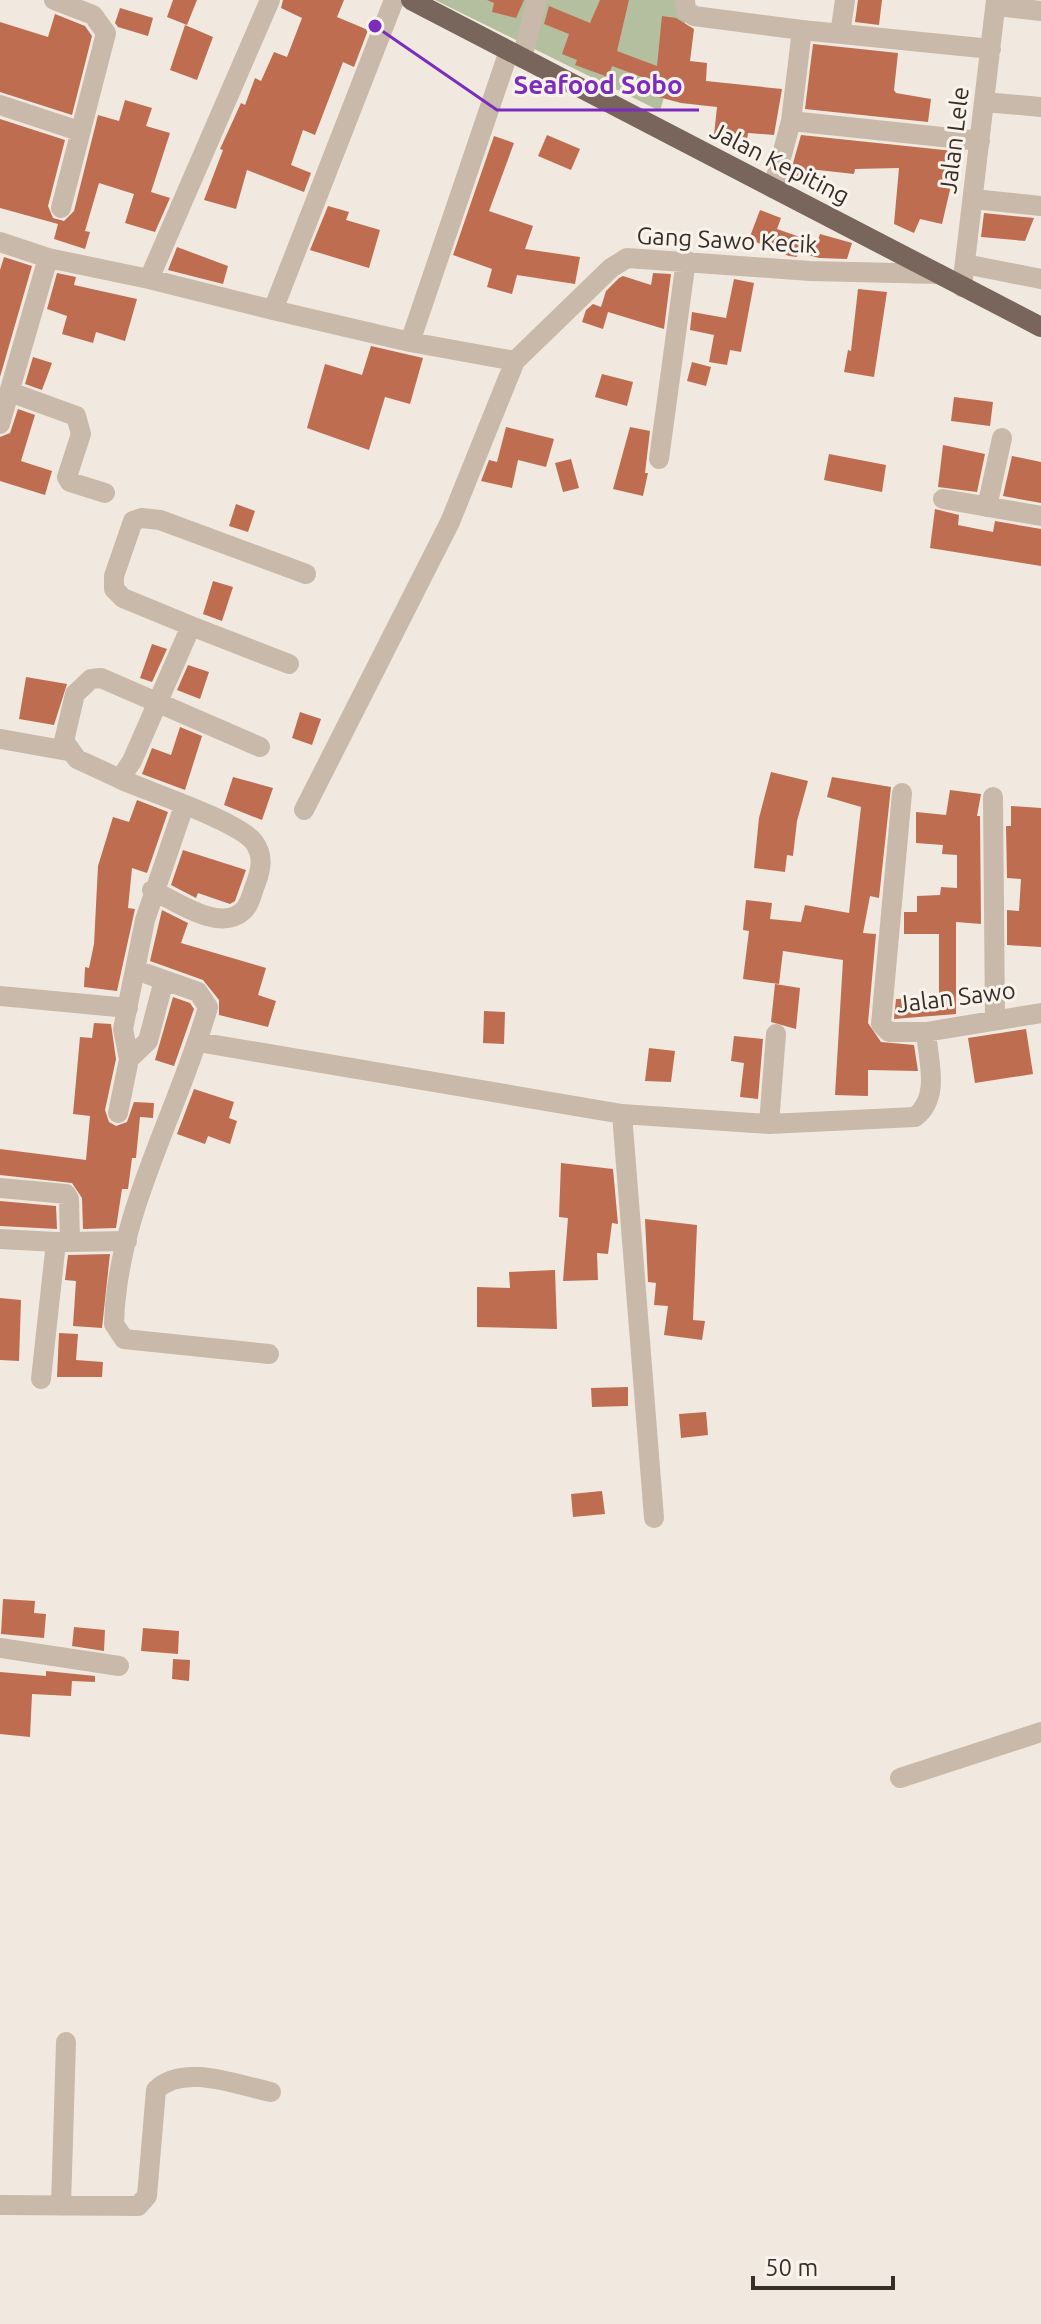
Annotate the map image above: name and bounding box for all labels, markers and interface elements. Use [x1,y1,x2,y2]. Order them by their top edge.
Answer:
callout: Seafood Sobo [497,60,699,110]
text: Seafood Sobo [513,70,683,99]
street label: Jalan Lele [934,85,974,195]
street label: Jalan Kepiting [706,116,854,210]
street label: Gang Sawo Kecik [636,222,818,258]
street label: Jalan Sawo [895,976,1017,1018]
scale bar [753,2240,893,2290]
text: 50 m [765,2254,818,2281]

